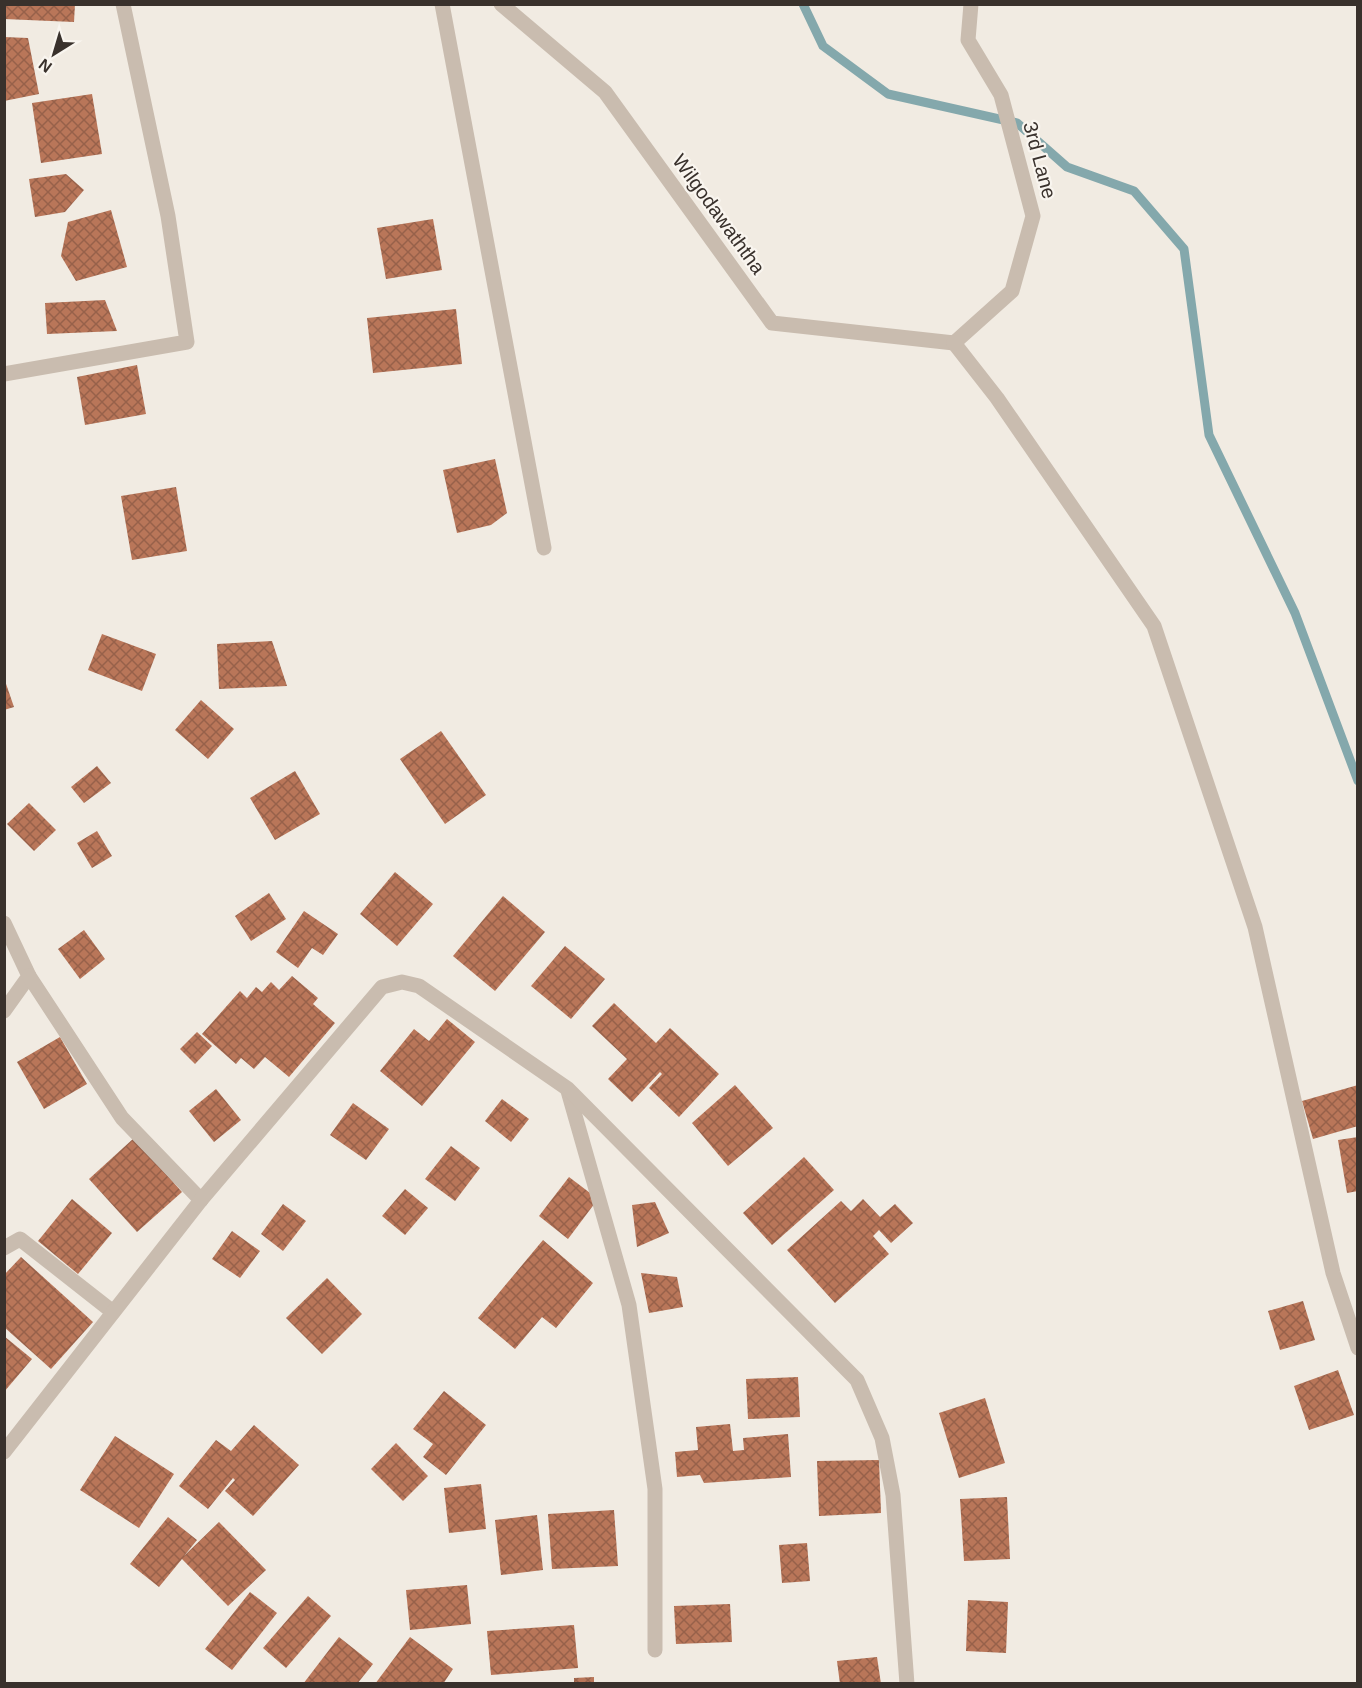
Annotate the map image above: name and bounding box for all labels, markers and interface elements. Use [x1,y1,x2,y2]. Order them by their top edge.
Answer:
north arrow [24,24,84,84]
text: N [36,55,55,76]
street label: 3rd Lane [1019,119,1061,201]
street label: Wilgodawaththa [668,150,770,279]

